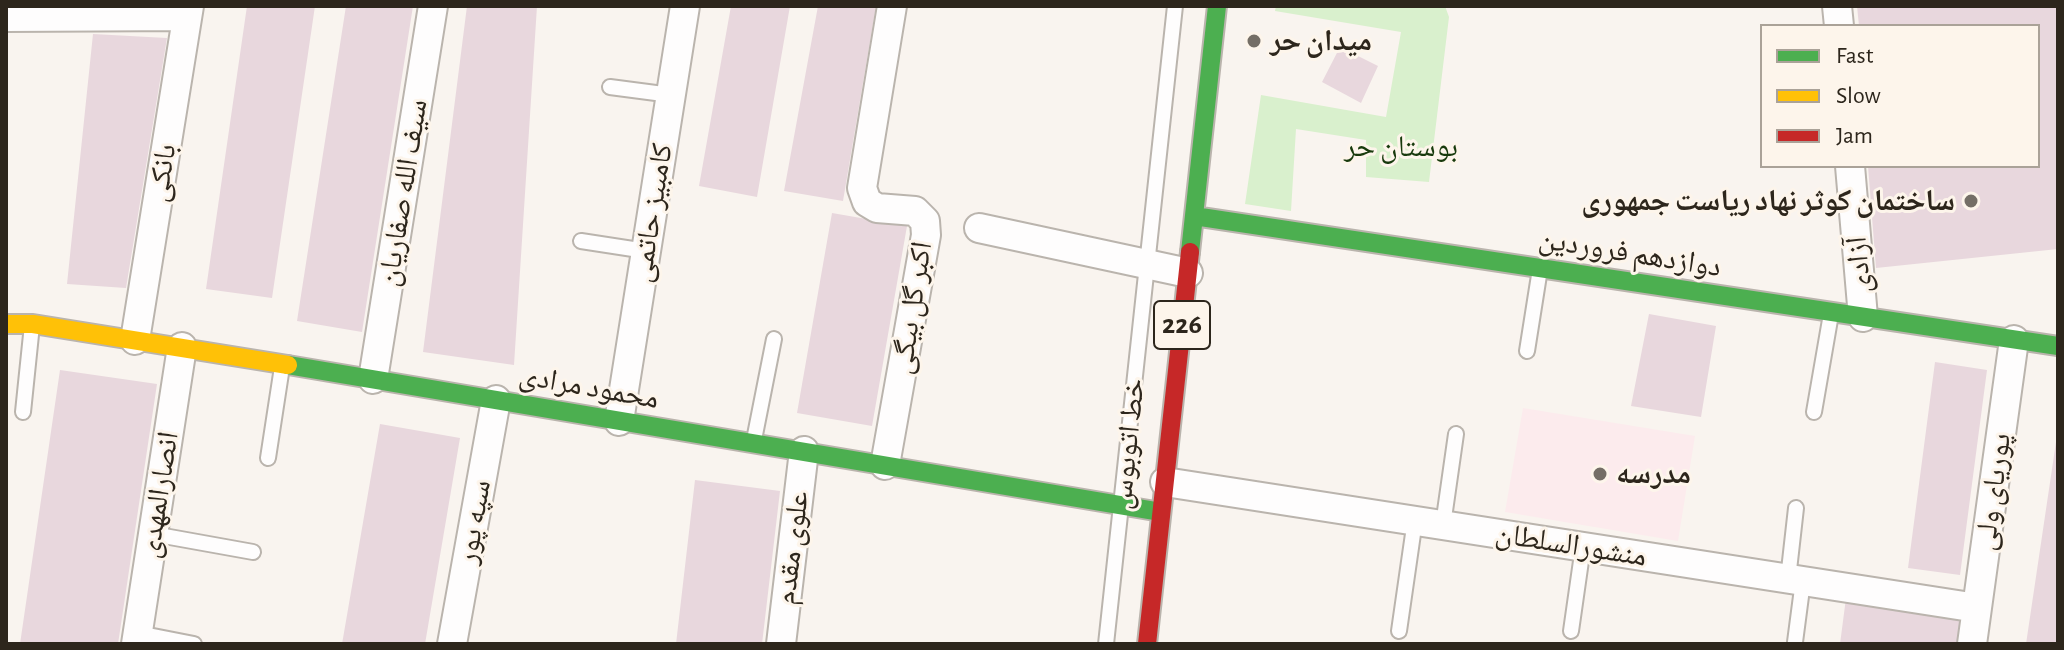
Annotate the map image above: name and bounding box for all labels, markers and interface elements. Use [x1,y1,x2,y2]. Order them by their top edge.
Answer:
place label: میدان حر [1270,23,1372,59]
legend [1760,24,2040,168]
marker: میدان حر [1245,32,1263,50]
text: Fast [1836,44,1873,68]
text: Slow [1836,84,1881,108]
street label: سیف الله صفاریان [370,97,436,289]
text: Jam [1836,124,1873,148]
park label: بوستان حر [1344,129,1458,165]
street label: بانکی [140,141,184,205]
street label: کامبیز حاتمی [623,141,681,285]
place label: ساختمان کوثر نهاد ریاست جمهوری [1581,183,1955,219]
marker: ساختمان کوثر نهاد ریاست جمهوری [1962,192,1980,210]
street label: دوازدهم فروردین [1536,221,1724,285]
street label: آزادی [1839,235,1879,295]
street label: اکبر گل بیگی [884,239,940,377]
road number: 226 [1154,301,1210,349]
street label: محمود مرادی [516,357,662,417]
street label: خط اتوبوس [1103,377,1153,511]
street label: انصارالمهدی [131,429,187,561]
street label: پوریای ولی [1967,431,2019,553]
place label: مدرسه [1616,456,1691,492]
marker: مدرسه [1591,465,1609,483]
street label: سپه پور [449,477,499,567]
street label: علوی مقدم [767,489,817,607]
street label: منشورالسلطان [1493,515,1649,575]

